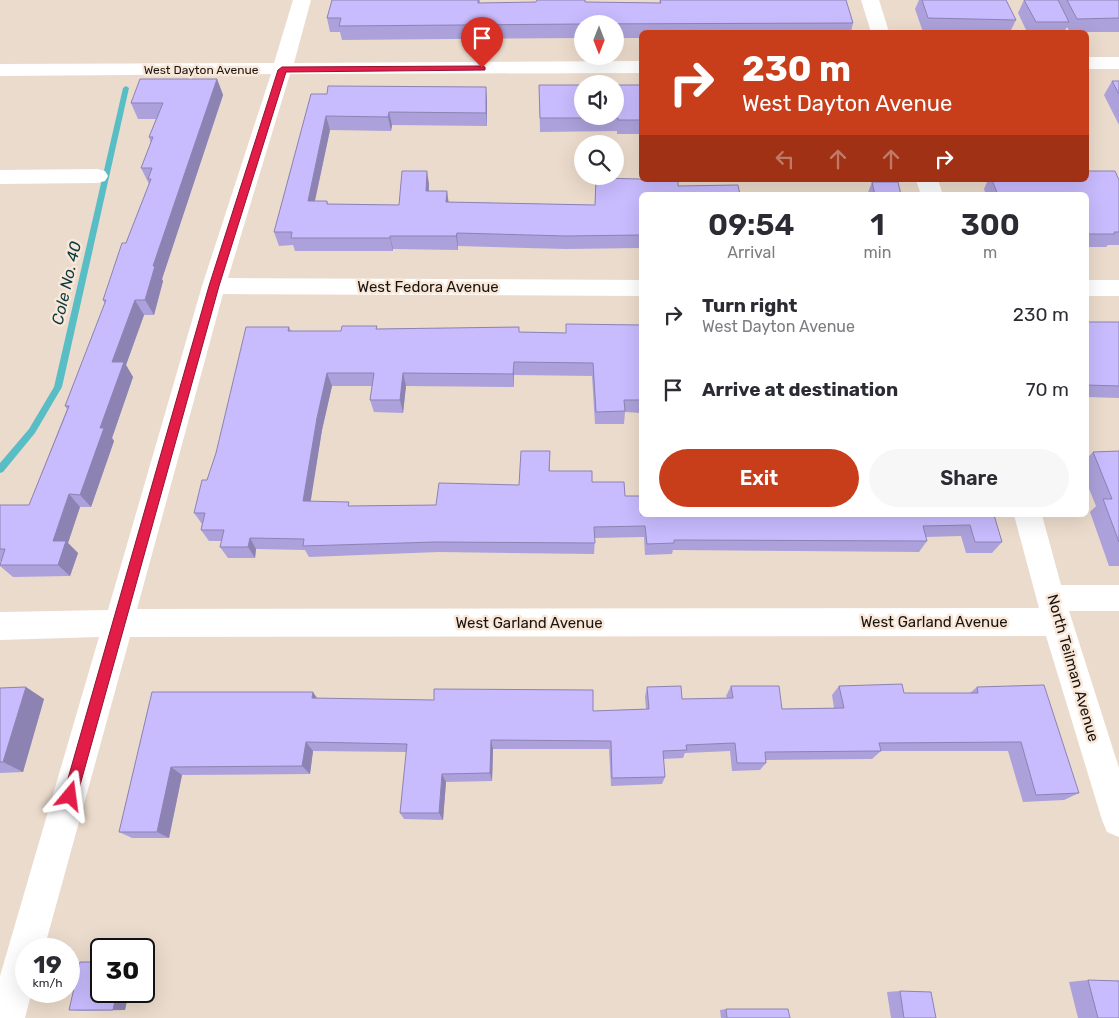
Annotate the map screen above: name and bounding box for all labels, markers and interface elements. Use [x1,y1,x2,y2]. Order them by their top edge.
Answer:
north arrow [574,15,624,65]
map controls [574,15,624,185]
pin [461,17,503,68]
icon: arrive [468,24,496,52]
text: 230 m [742,48,851,90]
icon: right [659,50,724,115]
street label: West Dayton Avenue [144,63,259,77]
button: sound [574,75,624,125]
text: West Dayton Avenue [742,90,952,117]
button: search [574,135,624,185]
icon: left [771,145,799,173]
icon: ahead [824,145,852,173]
icon: ahead [877,145,905,173]
icon: right [930,145,958,173]
text: 09:54 [708,207,794,243]
text: 1 [870,207,885,243]
text: 300 [960,207,1020,243]
water label: Cole No. 40 [48,240,85,327]
text: Arrival [727,243,775,262]
text: min [864,243,891,262]
text: m [983,243,997,262]
street label: West Fedora Avenue [357,278,499,296]
text: Turn right [702,294,797,317]
icon: right [659,301,687,329]
text: 230 m [1013,303,1069,326]
text: West Dayton Avenue [702,317,855,336]
icon: arrive [659,376,687,404]
text: Arrive at destination [702,378,898,401]
text: 70 m [1026,378,1069,401]
button: Exit [659,449,859,507]
button: Share [869,449,1069,507]
street label: North Teilman Avenue [1043,592,1103,744]
street label: West Garland Avenue [860,613,1008,631]
street label: West Garland Avenue [455,614,603,632]
position arrow [43,769,95,821]
speed limit sign: 30 [90,938,155,1003]
text: 19 [33,950,62,979]
text: km/h [33,976,62,990]

